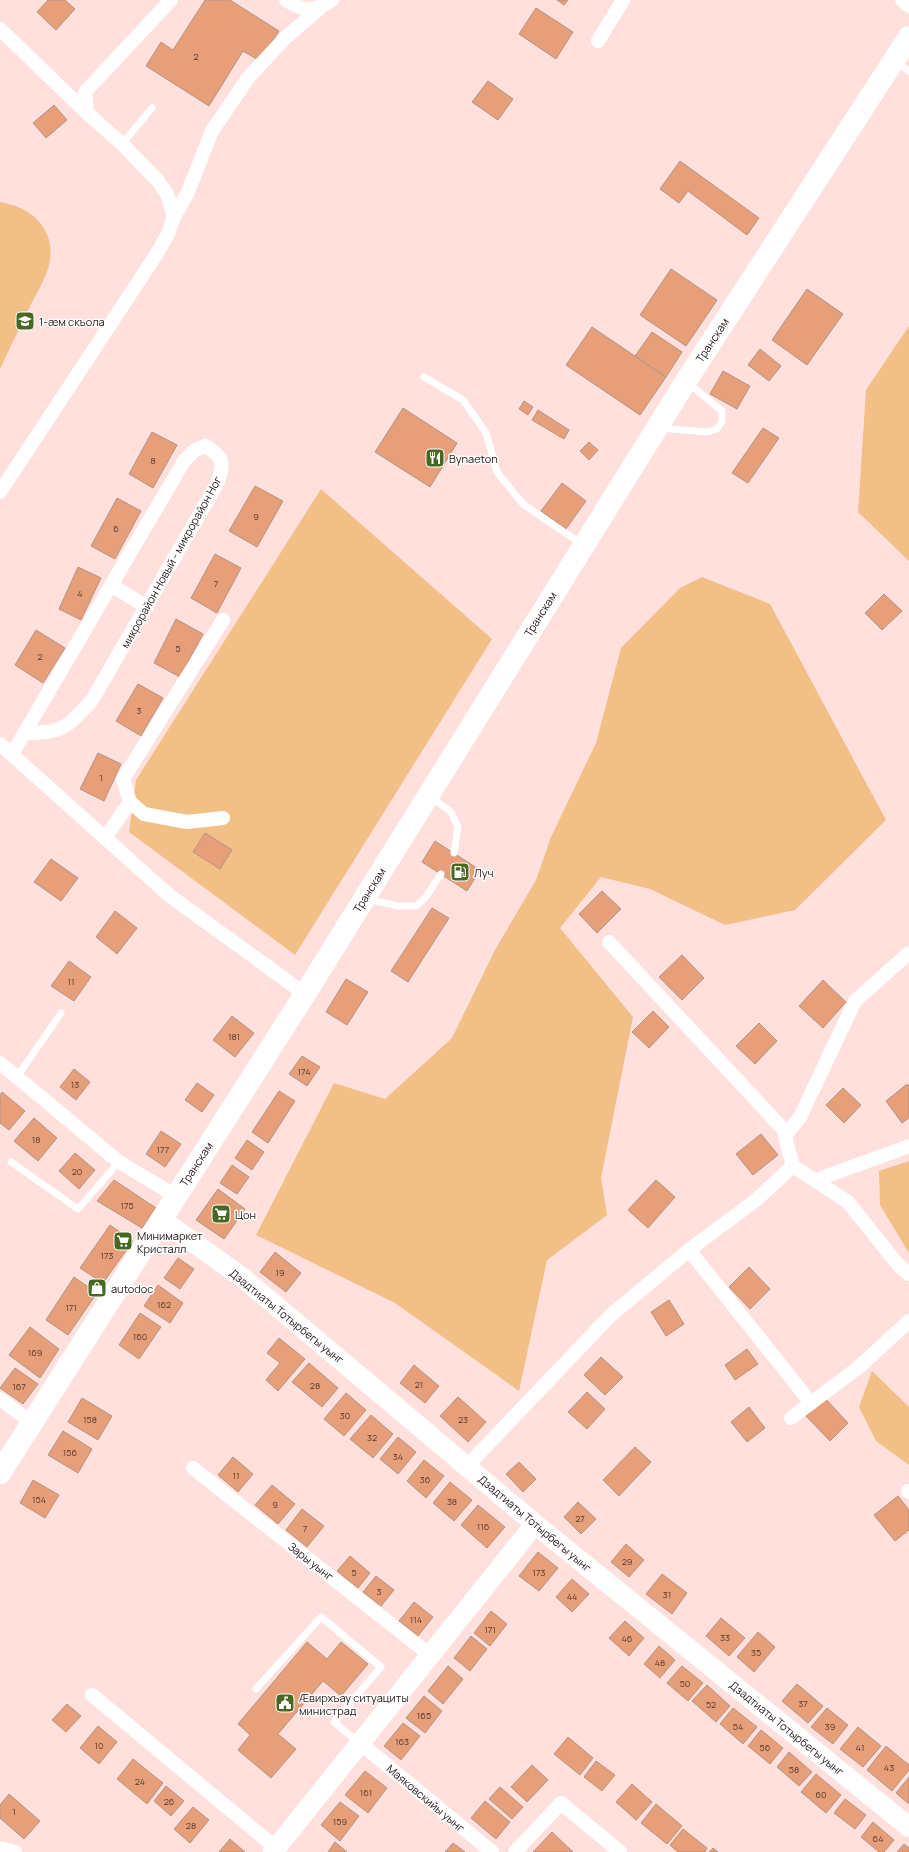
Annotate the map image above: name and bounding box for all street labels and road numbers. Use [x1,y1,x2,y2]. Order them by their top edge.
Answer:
street label: Транскам [692,315,732,365]
street label: микрорайон Новый - микрорайон Ног [117,473,225,651]
street label: Транскам [520,589,560,639]
street label: Транскам [349,865,389,915]
street label: Транскам [176,1139,216,1189]
street label: Дзадтиаты Тотырбегы уынг [227,1265,347,1367]
street label: Дзадтиаты Тотырбегы уынг [475,1471,595,1575]
street label: Зары уынг [285,1539,337,1583]
street label: Дзадтиаты Тотырбегы уынг [727,1677,847,1779]
street label: Маяковскийы уынг [384,1761,468,1835]

